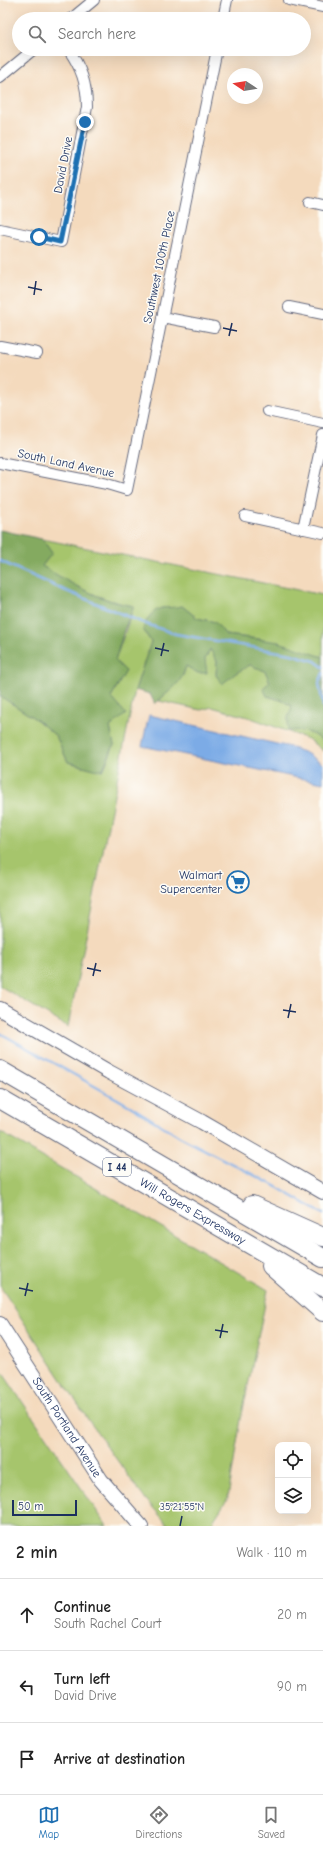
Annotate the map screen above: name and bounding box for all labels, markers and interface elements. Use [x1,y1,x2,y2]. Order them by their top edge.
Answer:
search box [12,12,311,56]
icon: search [26,23,48,45]
text: Search here [58,25,136,43]
north arrow [227,68,263,104]
route end [76,113,94,131]
street label: David Drive [51,135,75,195]
street label: Southwest 100th Place [140,209,178,325]
route start [30,228,48,246]
street label: South Land Avenue [16,446,116,480]
place label: Walmart Supercenter [160,868,223,896]
supermarket icon: Walmart Supercenter [225,869,251,895]
road number: I 44 [103,1158,131,1176]
street label: Will Rogers Expressway [137,1175,249,1248]
street label: South Portland Avenue [29,1375,104,1480]
map controls [275,1442,311,1514]
button: locate [275,1442,311,1478]
button: layers [275,1478,311,1514]
scale bar [12,1498,77,1517]
text: 50 m [18,1500,43,1513]
text: 35°21'55"N [160,1501,204,1513]
text: 2 min [16,1543,57,1562]
text: Walk · 110 m [236,1545,307,1560]
text: Continue [54,1598,111,1616]
icon: ahead [16,1604,38,1626]
text: 20 m [277,1607,307,1622]
text: South Rachel Court [54,1616,161,1631]
text: Turn left [54,1670,110,1688]
icon: left [16,1676,38,1698]
text: 90 m [277,1679,307,1694]
text: David Drive [54,1688,116,1703]
icon: arrive [16,1748,38,1770]
text: Arrive at destination [54,1750,185,1768]
tab: Map [38,1804,60,1841]
tab: Directions [136,1804,182,1841]
tab: Saved [258,1804,285,1841]

